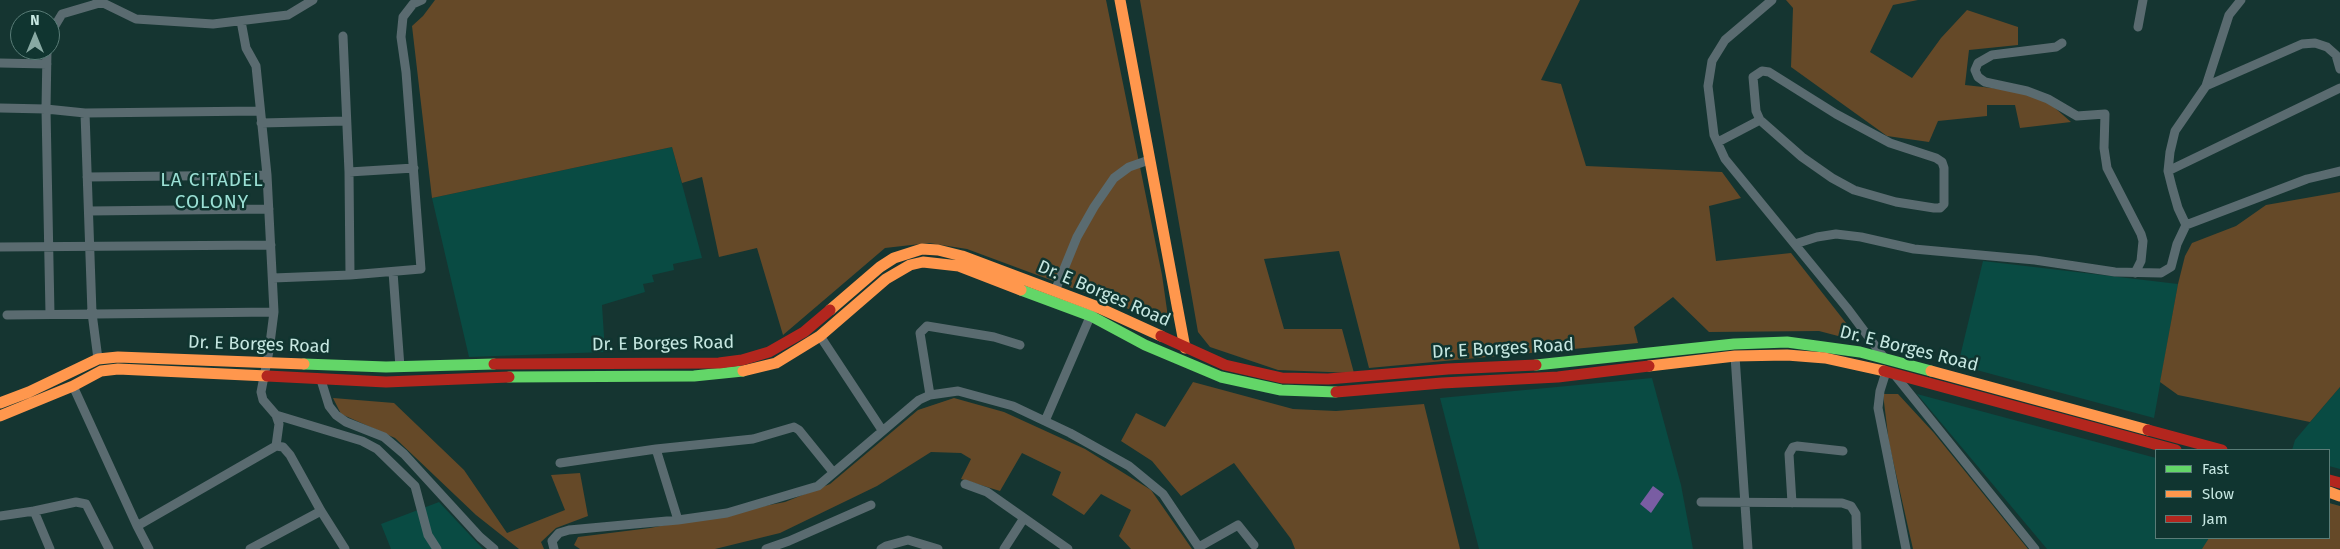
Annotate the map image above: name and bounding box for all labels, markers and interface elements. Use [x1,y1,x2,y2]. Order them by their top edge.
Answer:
north arrow [10,10,60,60]
text: N [30,12,40,29]
district label: LA CITADEL COLONY [159,170,265,214]
street label: Dr. E Borges Road [1034,256,1174,332]
street label: Dr. E Borges Road [1837,321,1981,377]
street label: Dr. E Borges Road [188,332,330,358]
street label: Dr. E Borges Road [592,332,734,356]
street label: Dr. E Borges Road [1431,334,1575,364]
legend [2155,449,2330,539]
text: Fast [2202,460,2229,478]
text: Slow [2202,485,2234,503]
text: Jam [2202,510,2228,528]

